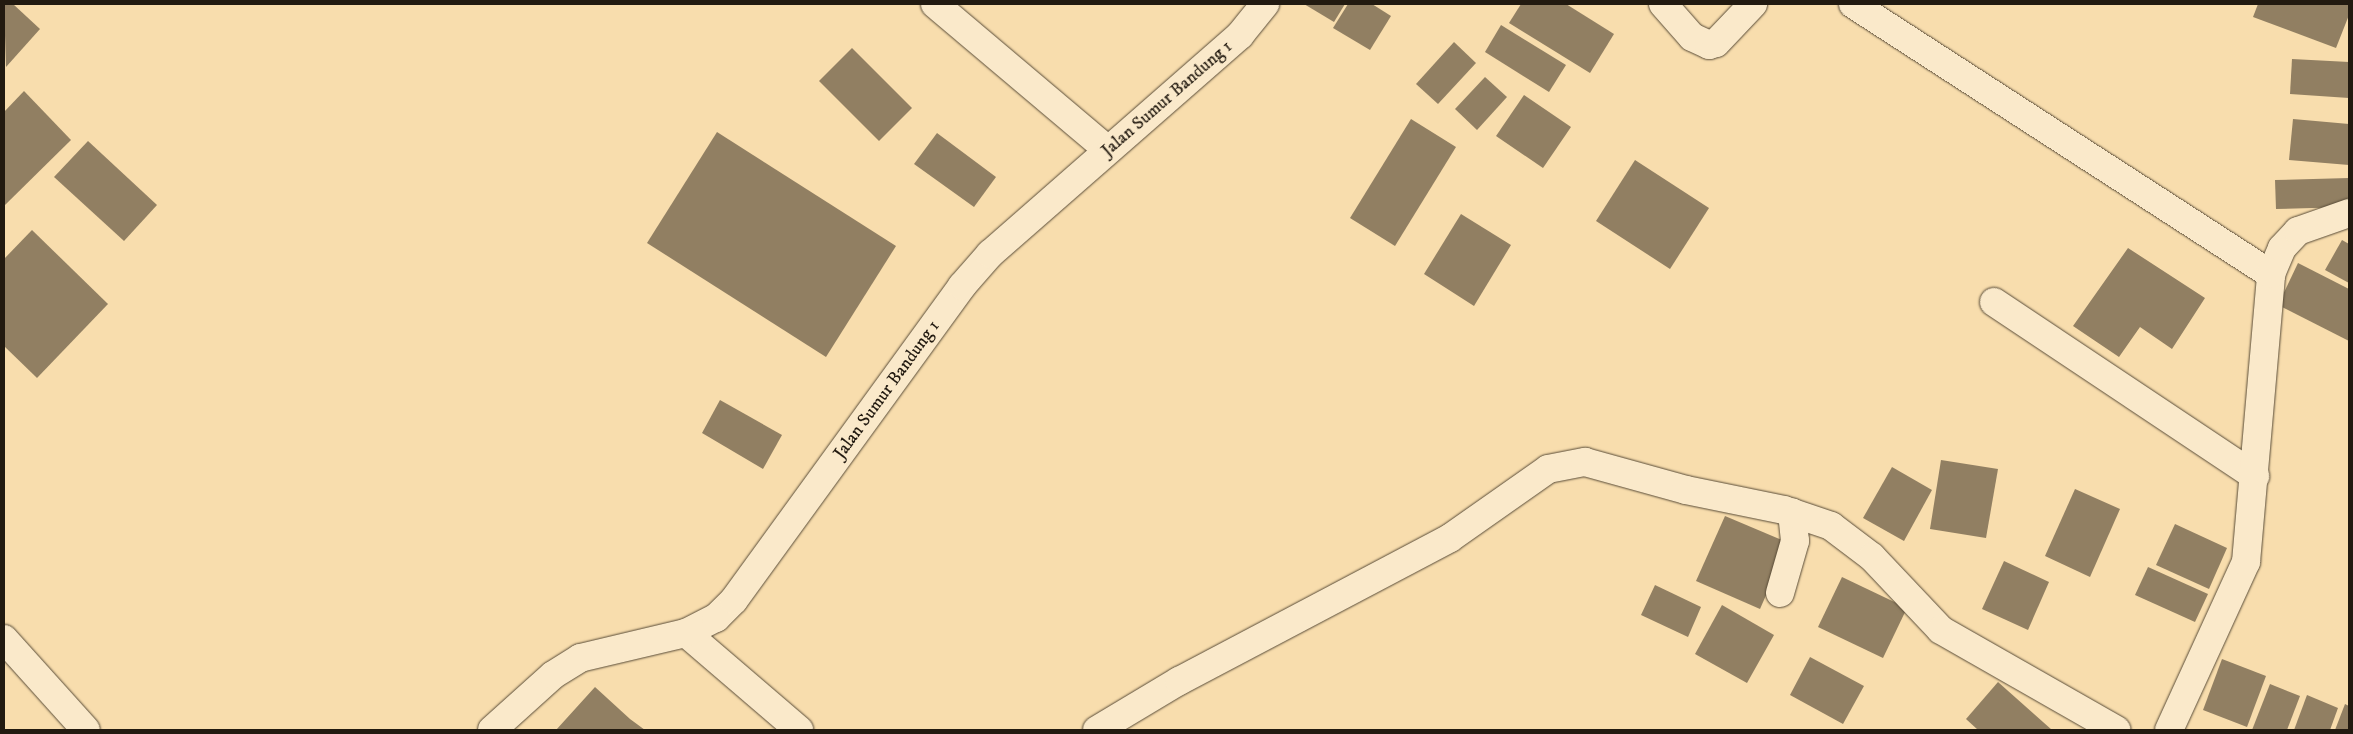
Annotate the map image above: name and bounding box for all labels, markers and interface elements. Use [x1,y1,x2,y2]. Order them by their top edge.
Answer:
street label: Jalan Sumur Bandung 1 [1097,36,1237,162]
street label: Jalan Sumur Bandung 1 [829,316,945,464]

